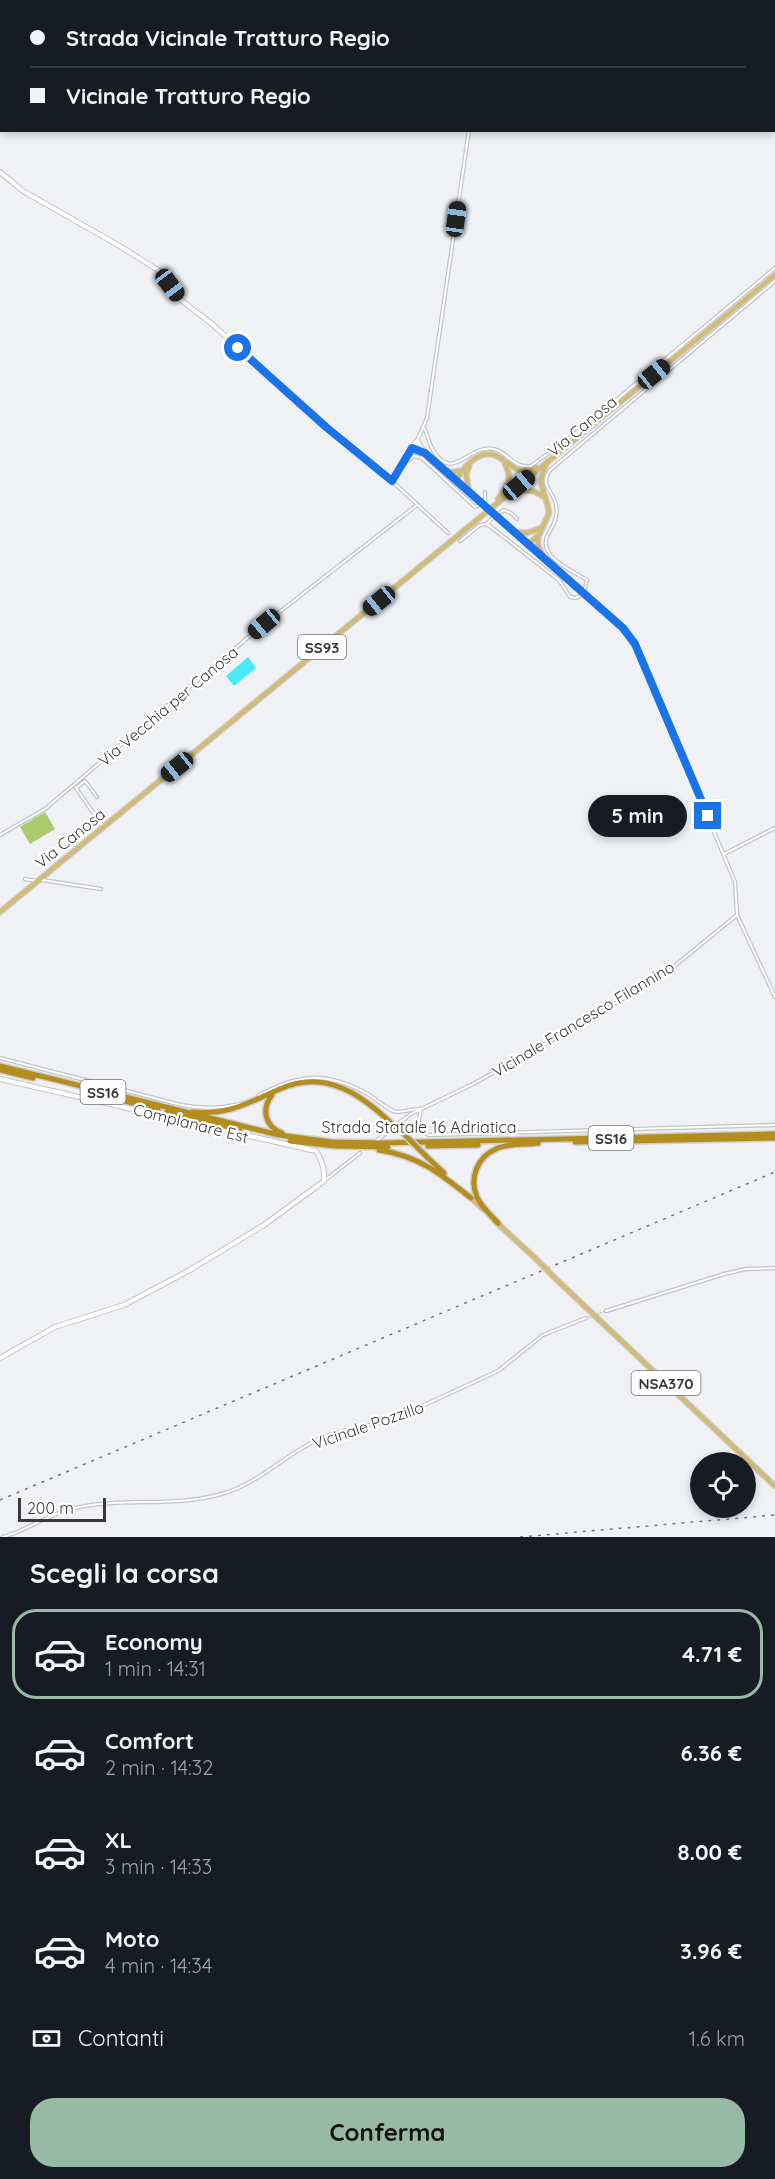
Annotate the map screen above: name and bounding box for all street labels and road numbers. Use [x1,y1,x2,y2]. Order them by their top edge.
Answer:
street label: Via Canosa [543,391,621,461]
road number: SS93 [298,635,346,659]
street label: Via Vecchia per Canosa [94,642,242,770]
street label: Via Canosa [31,804,109,872]
street label: Vicinale Francesco Filannino [488,957,678,1081]
road number: SS16 [80,1080,126,1104]
street label: Complanare Est [131,1099,251,1147]
street label: Strada Statale 16 Adriatica [321,1117,517,1137]
road number: SS16 [588,1126,634,1150]
road number: NSA370 [632,1371,700,1395]
street label: Vicinale Pozzillo [310,1397,426,1453]

